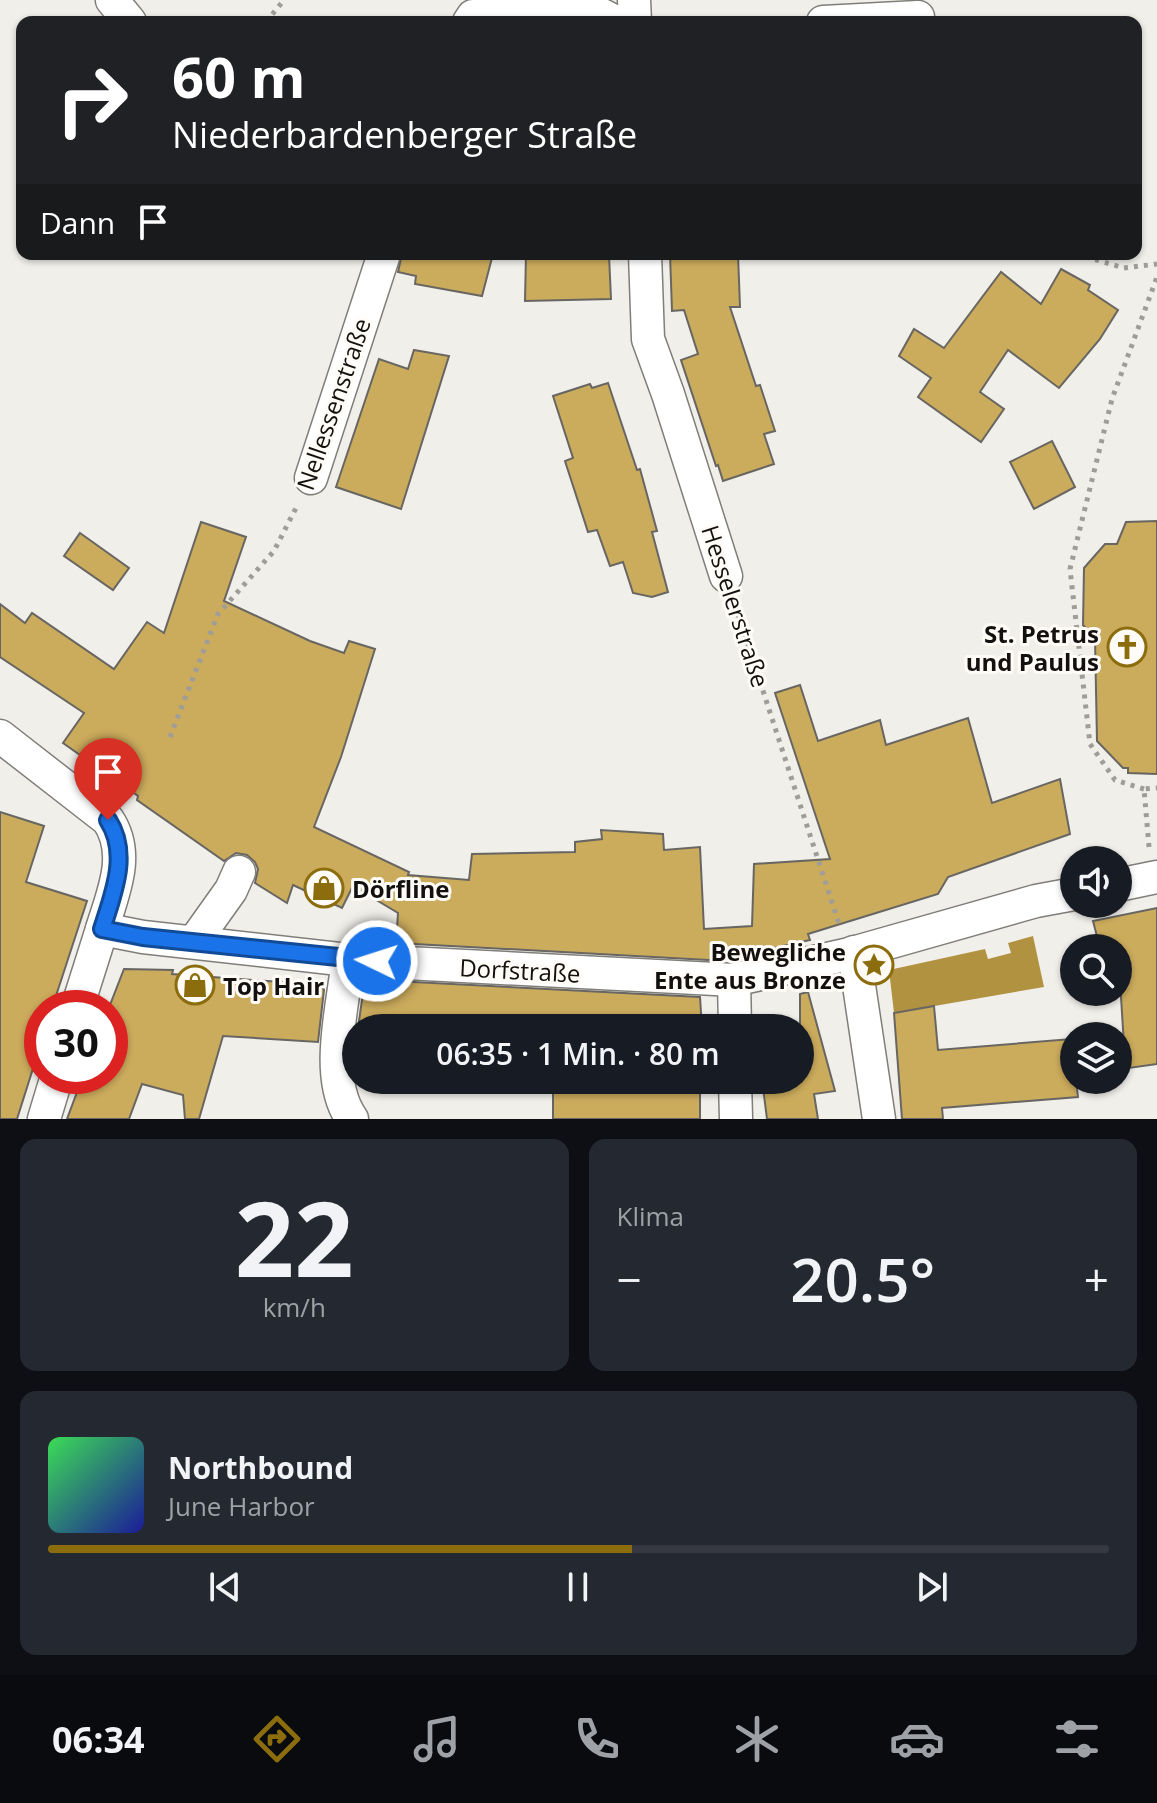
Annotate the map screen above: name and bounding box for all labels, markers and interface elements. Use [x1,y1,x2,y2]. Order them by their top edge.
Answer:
text: 60 m [172,38,306,114]
icon: right [40,48,144,152]
text: Niederbardenberger Straße [172,110,637,159]
icon: arrive [131,200,175,244]
text: Dann [40,202,115,243]
street label: Nellessenstraße [288,314,378,494]
street label: Hesselerstraße [694,521,778,691]
place label: St. Petrus und Paulus [966,617,1099,678]
church icon: St. Petrus und Paulus [1106,626,1148,668]
pin [74,738,142,820]
icon: arrive [86,750,130,794]
map controls [1060,846,1132,1094]
button: sound [1060,846,1132,918]
shop icon: Dörfline [303,867,345,909]
place label: Dörfline [352,872,449,905]
position arrow [335,919,419,1003]
button: search [1060,934,1132,1006]
place label: Bewegliche Ente aus Bronze [654,935,846,996]
place icon: Bewegliche Ente aus Bronze [853,944,895,986]
street label: Dorfstraße [459,950,581,990]
shop icon: Top Hair [174,964,216,1006]
place label: Top Hair [223,969,324,1002]
speed limit sign: 30 [24,990,128,1094]
button: layers [1060,1022,1132,1094]
text: 06:35 · 1 Min. · 80 m [436,1033,720,1074]
text: 22 [235,1166,354,1307]
text: Klima [617,1198,684,1234]
text: 20.5° [790,1238,935,1320]
text: − [617,1249,642,1309]
text: + [1084,1249,1109,1309]
text: km/h [263,1289,326,1325]
text: Northbound [168,1447,353,1488]
text: June Harbor [168,1488,315,1524]
icon: previous [203,1565,247,1609]
icon: pause [556,1565,600,1609]
icon: next [910,1565,954,1609]
icon: directions [249,1711,305,1767]
icon: music [409,1711,465,1767]
icon: phone [569,1711,625,1767]
icon: climate [729,1711,785,1767]
icon: car [889,1711,945,1767]
icon: filters [1049,1711,1105,1767]
text: 06:34 [52,1715,145,1764]

